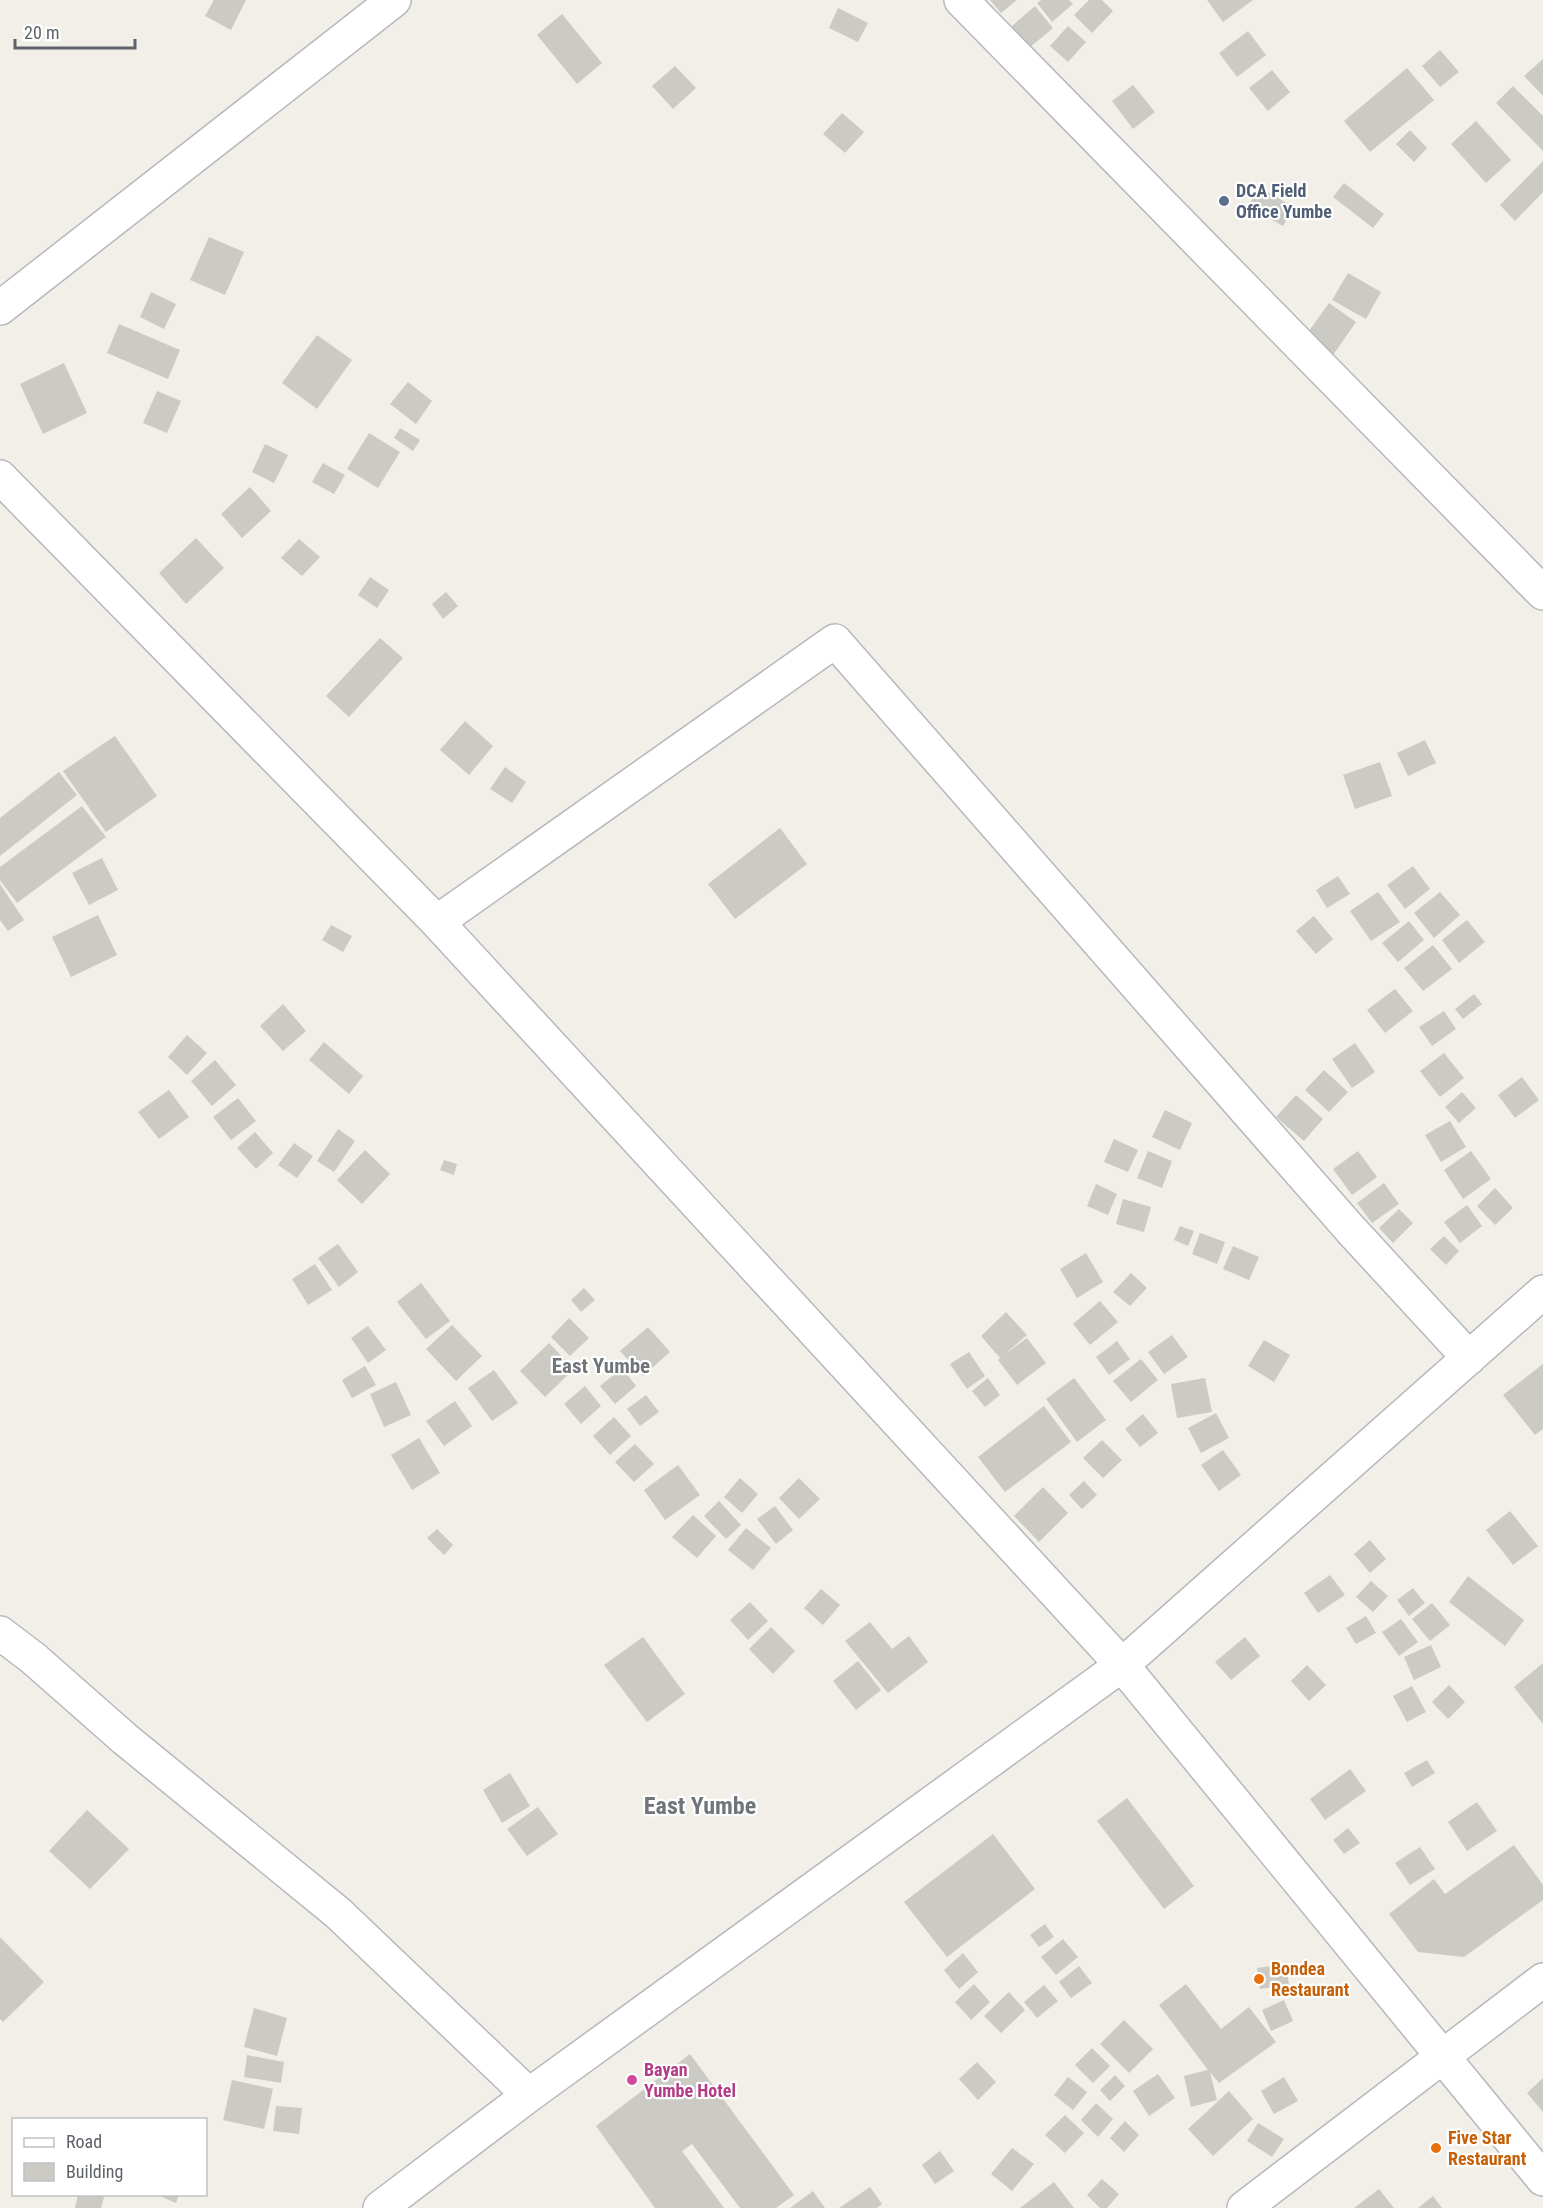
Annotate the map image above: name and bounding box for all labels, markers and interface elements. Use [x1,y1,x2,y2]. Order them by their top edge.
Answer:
scale bar [15,12,135,50]
text: 20 m [24,22,59,43]
place label: DCA Field Office Yumbe [1236,180,1332,222]
marker: DCA Field Office Yumbe [1217,194,1231,208]
district label: East Yumbe [552,1354,650,1378]
district label: East Yumbe [644,1792,756,1820]
place label: Bondea Restaurant [1271,1958,1350,2000]
marker: Bondea Restaurant [1252,1972,1266,1986]
place label: Bayan Yumbe Hotel [644,2059,736,2101]
marker: Bayan Yumbe Hotel [625,2073,639,2087]
legend [12,2118,207,2196]
place label: Five Star Restaurant [1448,2127,1527,2169]
text: Road [66,2131,102,2152]
marker: Five Star Restaurant [1429,2141,1443,2155]
text: Building [66,2161,123,2182]

